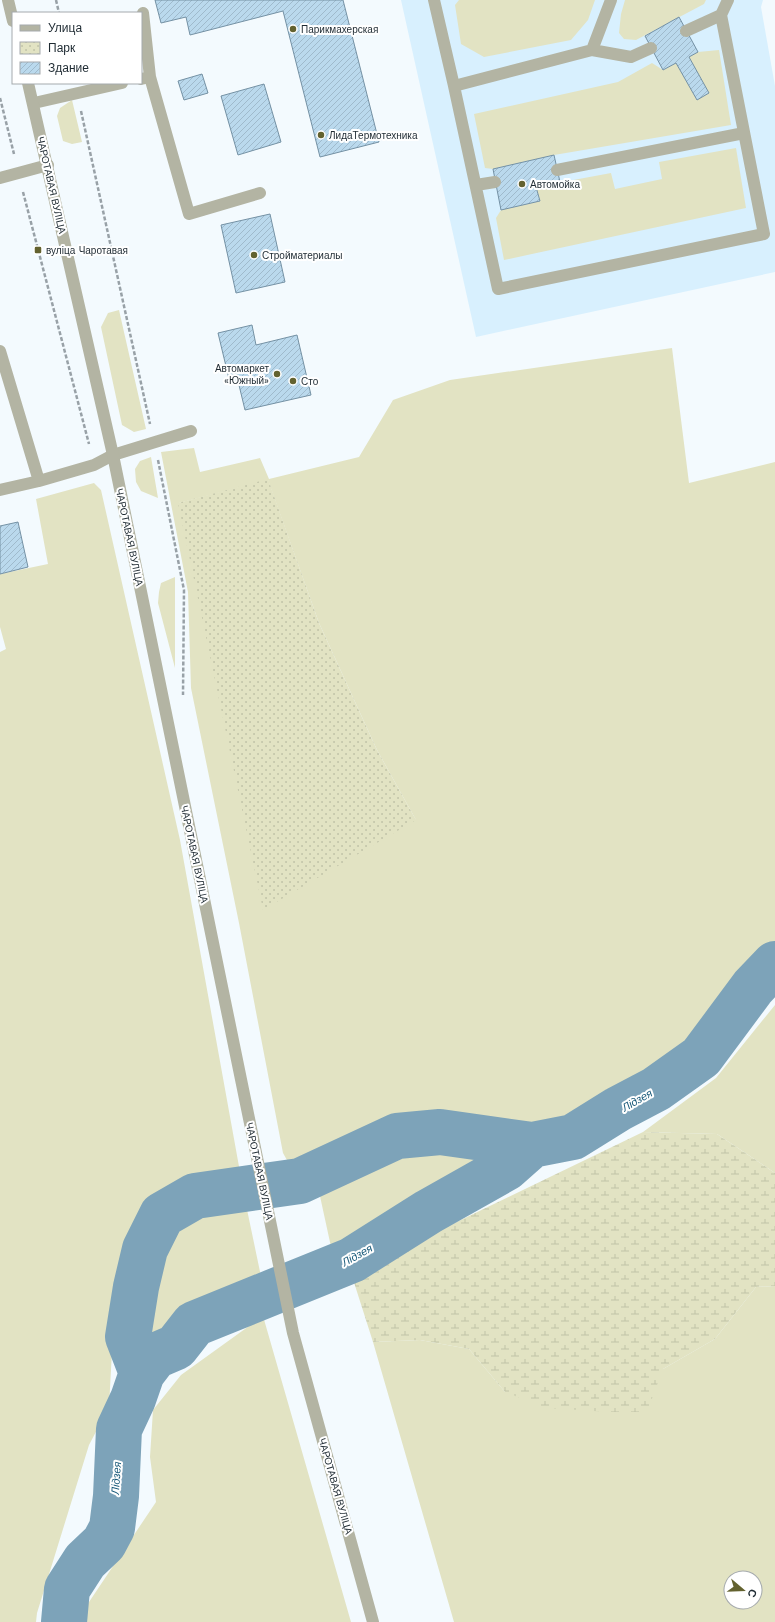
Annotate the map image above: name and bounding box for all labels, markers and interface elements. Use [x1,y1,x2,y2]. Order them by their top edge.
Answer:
legend [12,12,142,84]
text: Улица [48,21,82,35]
marker: Парикмахерская [288,24,298,34]
place label: Парикмахерская [301,24,378,35]
text: Парк [48,41,76,55]
text: Здание [48,61,89,75]
marker: ЛидаТермотехника [316,130,326,140]
place label: ЛидаТермотехника [329,130,418,141]
street label: ЧАРОТАВАЯ ВУЛІЦА [35,135,68,235]
marker: Автомойка [517,179,527,189]
place label: Автомойка [530,179,580,190]
marker: вуліца Чаротавая [33,245,43,255]
place label: вуліца Чаротавая [46,245,128,256]
marker: Стройматериалы [249,250,259,260]
place label: Стройматериалы [262,250,343,261]
place label: Автомаркет «Южный» [215,363,269,386]
marker: Автомаркет «Южный» [272,369,282,379]
marker: Сто [288,376,298,386]
place label: Сто [301,376,319,387]
street label: ЧАРОТАВАЯ ВУЛІЦА [114,487,145,587]
street label: ЧАРОТАВАЯ ВУЛІЦА [179,804,210,904]
water label: Лідзея [619,1086,655,1115]
street label: ЧАРОТАВАЯ ВУЛІЦА [244,1121,275,1221]
water label: Лідзея [339,1242,375,1270]
street label: ЧАРОТАВАЯ ВУЛІЦА [317,1437,355,1536]
water label: Лідзея [109,1461,124,1496]
north arrow [723,1570,763,1610]
text: С [745,1587,759,1599]

